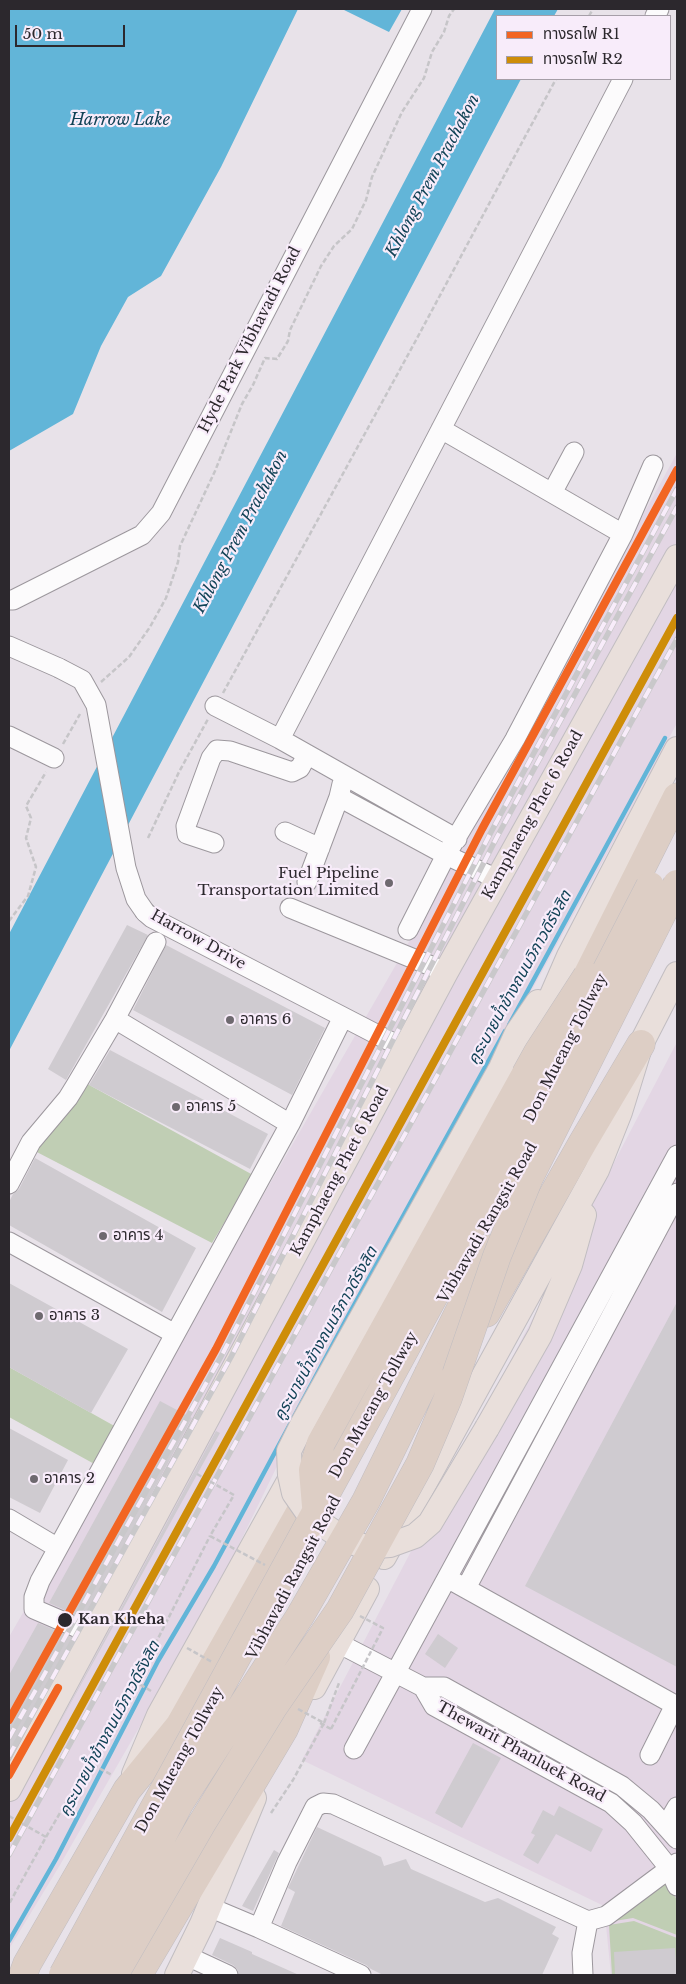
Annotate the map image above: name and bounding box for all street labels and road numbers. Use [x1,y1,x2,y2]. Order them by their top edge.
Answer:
street label: Hyde Park Vibhavadi Road [195,244,305,436]
street label: Kamphaeng Phet 6 Road [479,727,587,903]
street label: Harrow Drive [147,906,249,974]
street label: Don Mueang Tollway [521,971,611,1125]
street label: Kamphaeng Phet 6 Road [287,1083,393,1259]
street label: Vibhavadi Rangsit Road [434,1139,542,1307]
street label: Don Mueang Tollway [326,1329,422,1481]
street label: Vibhavadi Rangsit Road [243,1493,345,1663]
street label: Don Mueang Tollway [132,1684,228,1836]
street label: Thewarit Phanluek Road [433,1698,609,1806]

